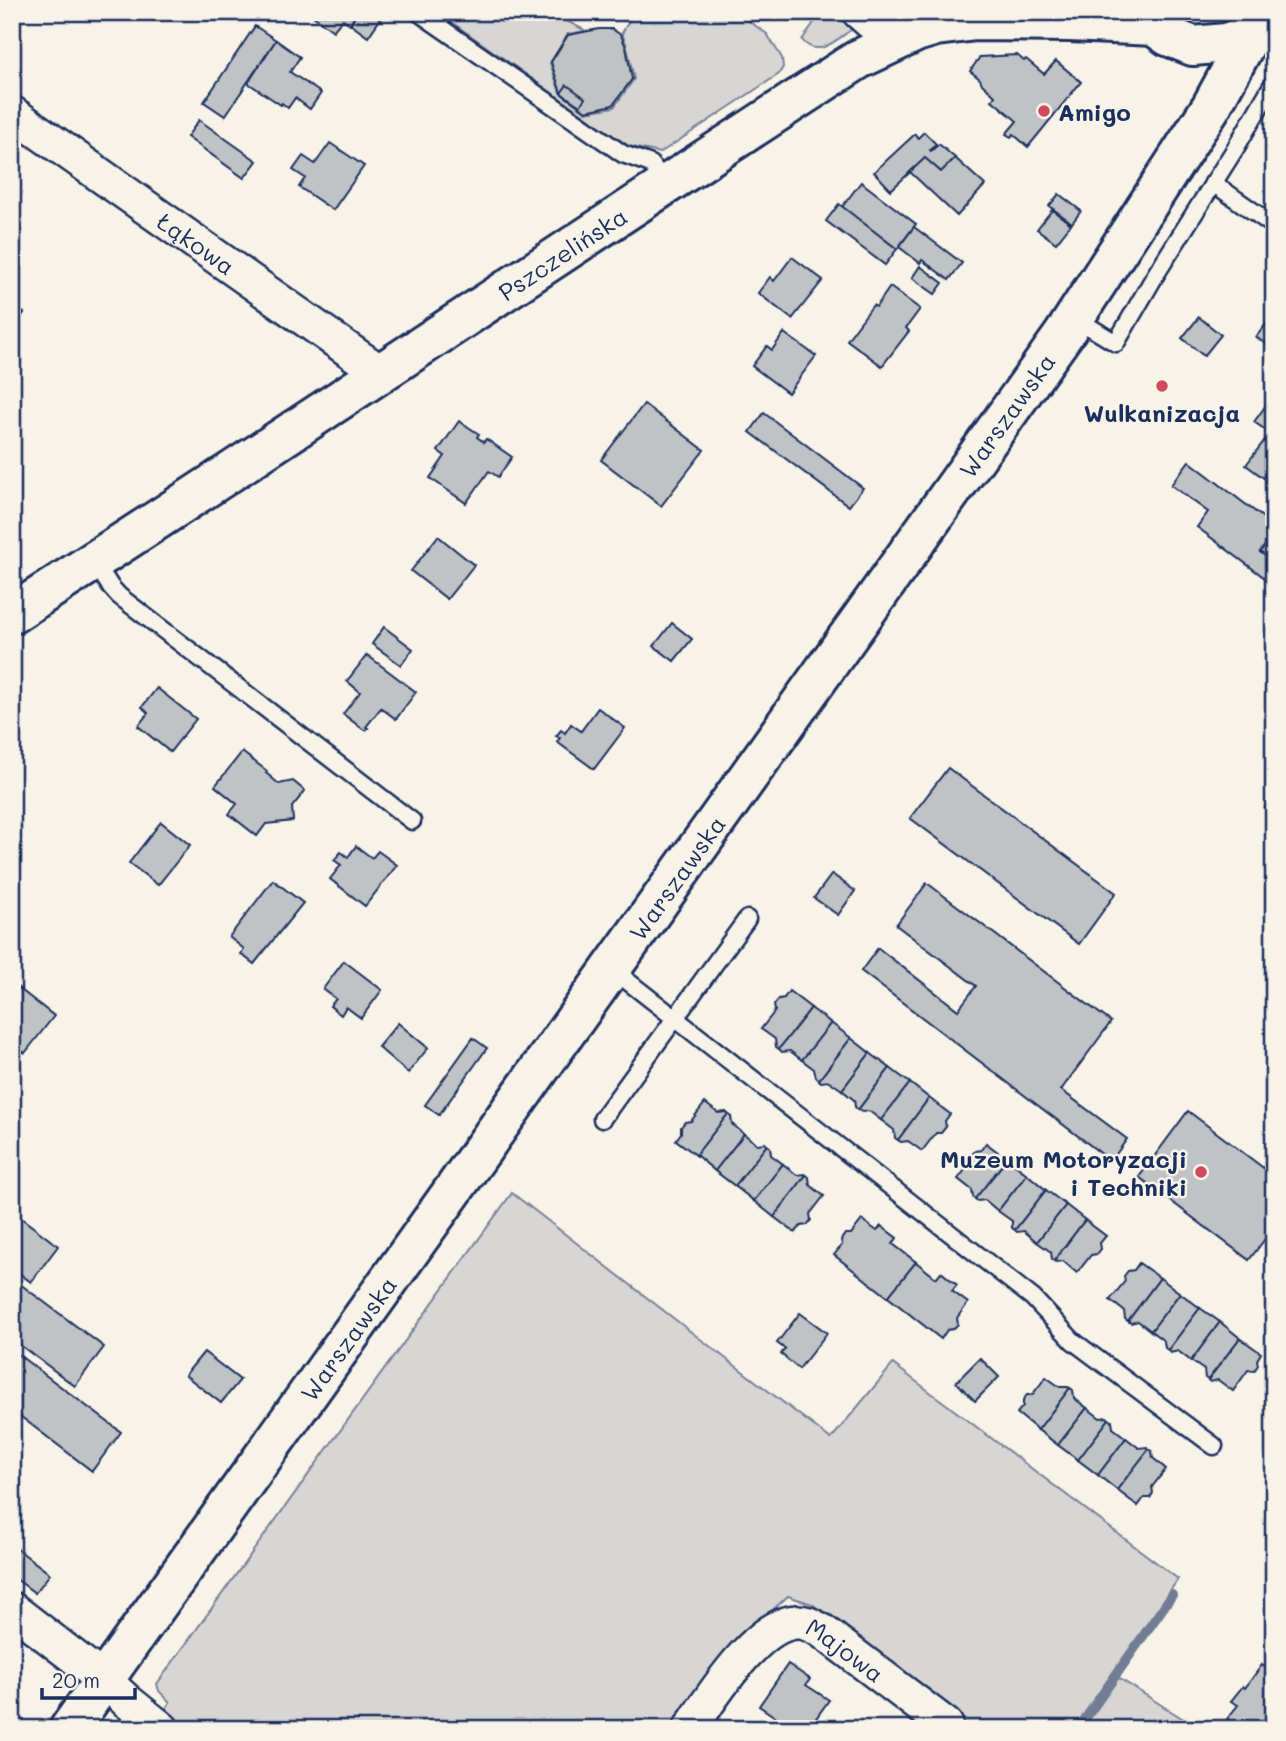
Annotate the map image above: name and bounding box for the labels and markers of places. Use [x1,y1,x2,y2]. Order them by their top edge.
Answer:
place label: Amigo [1058,96,1131,127]
marker: Amigo [1036,103,1052,119]
marker: Wulkanizacja [1154,378,1170,394]
place label: Wulkanizacja [1084,397,1240,428]
place label: Muzeum Motoryzacji i Techniki [940,1143,1187,1202]
marker: Muzeum Motoryzacji i Techniki [1193,1164,1209,1180]

